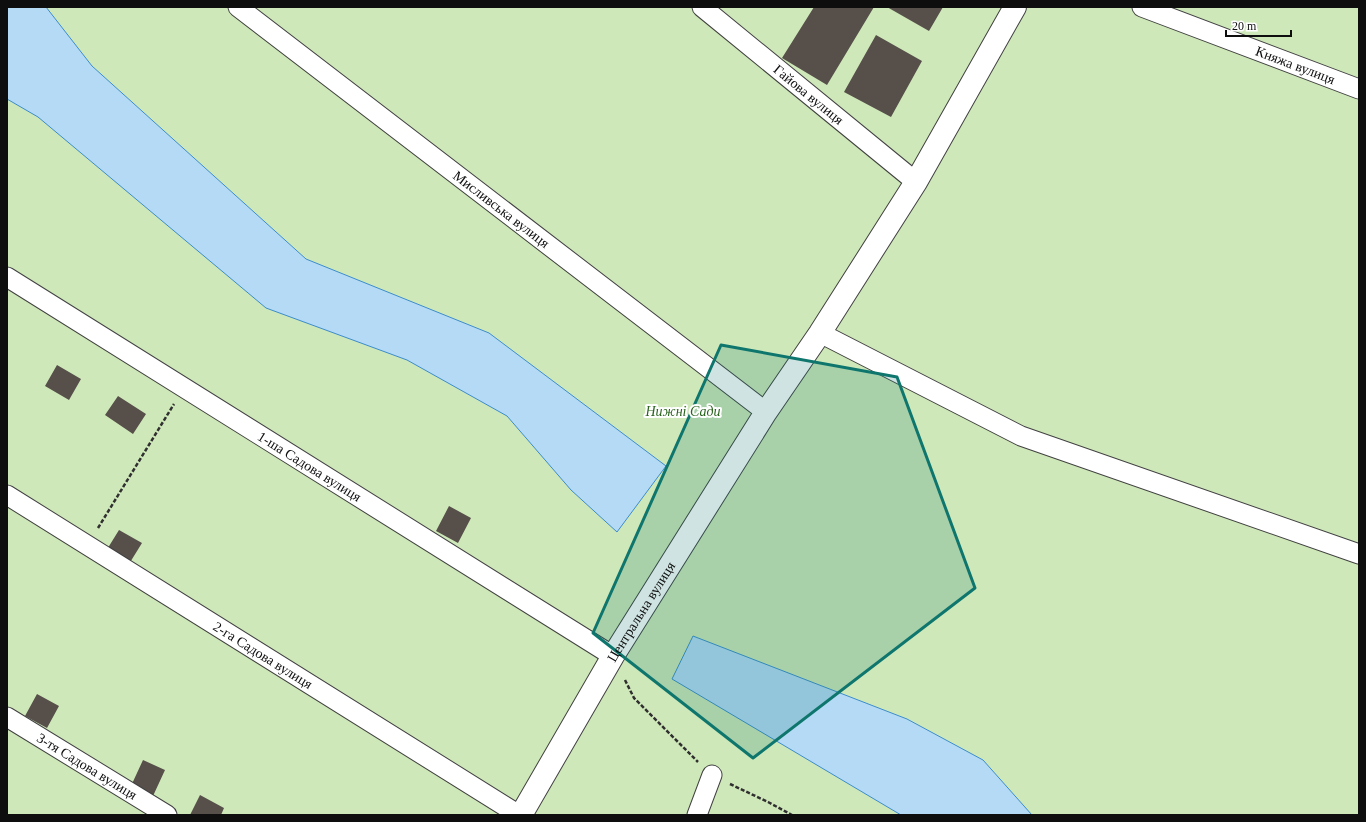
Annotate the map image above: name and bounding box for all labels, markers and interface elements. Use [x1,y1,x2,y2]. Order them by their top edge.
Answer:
scale bar [1226,12,1291,38]
text: 20 m [1232,19,1257,33]
street label: Княжа вулиця [1254,43,1338,87]
street label: Гайова вулиця [771,61,847,128]
street label: Мисливська вулиця [450,167,553,251]
park label: Нижні Сади [645,404,720,419]
street label: 1-ша Садова вулиця [255,428,365,504]
street label: Центральна вулиця [604,558,678,664]
street label: 2-га Садова вулиця [211,618,316,692]
street label: 3-тя Садова вулиця [34,730,140,803]

